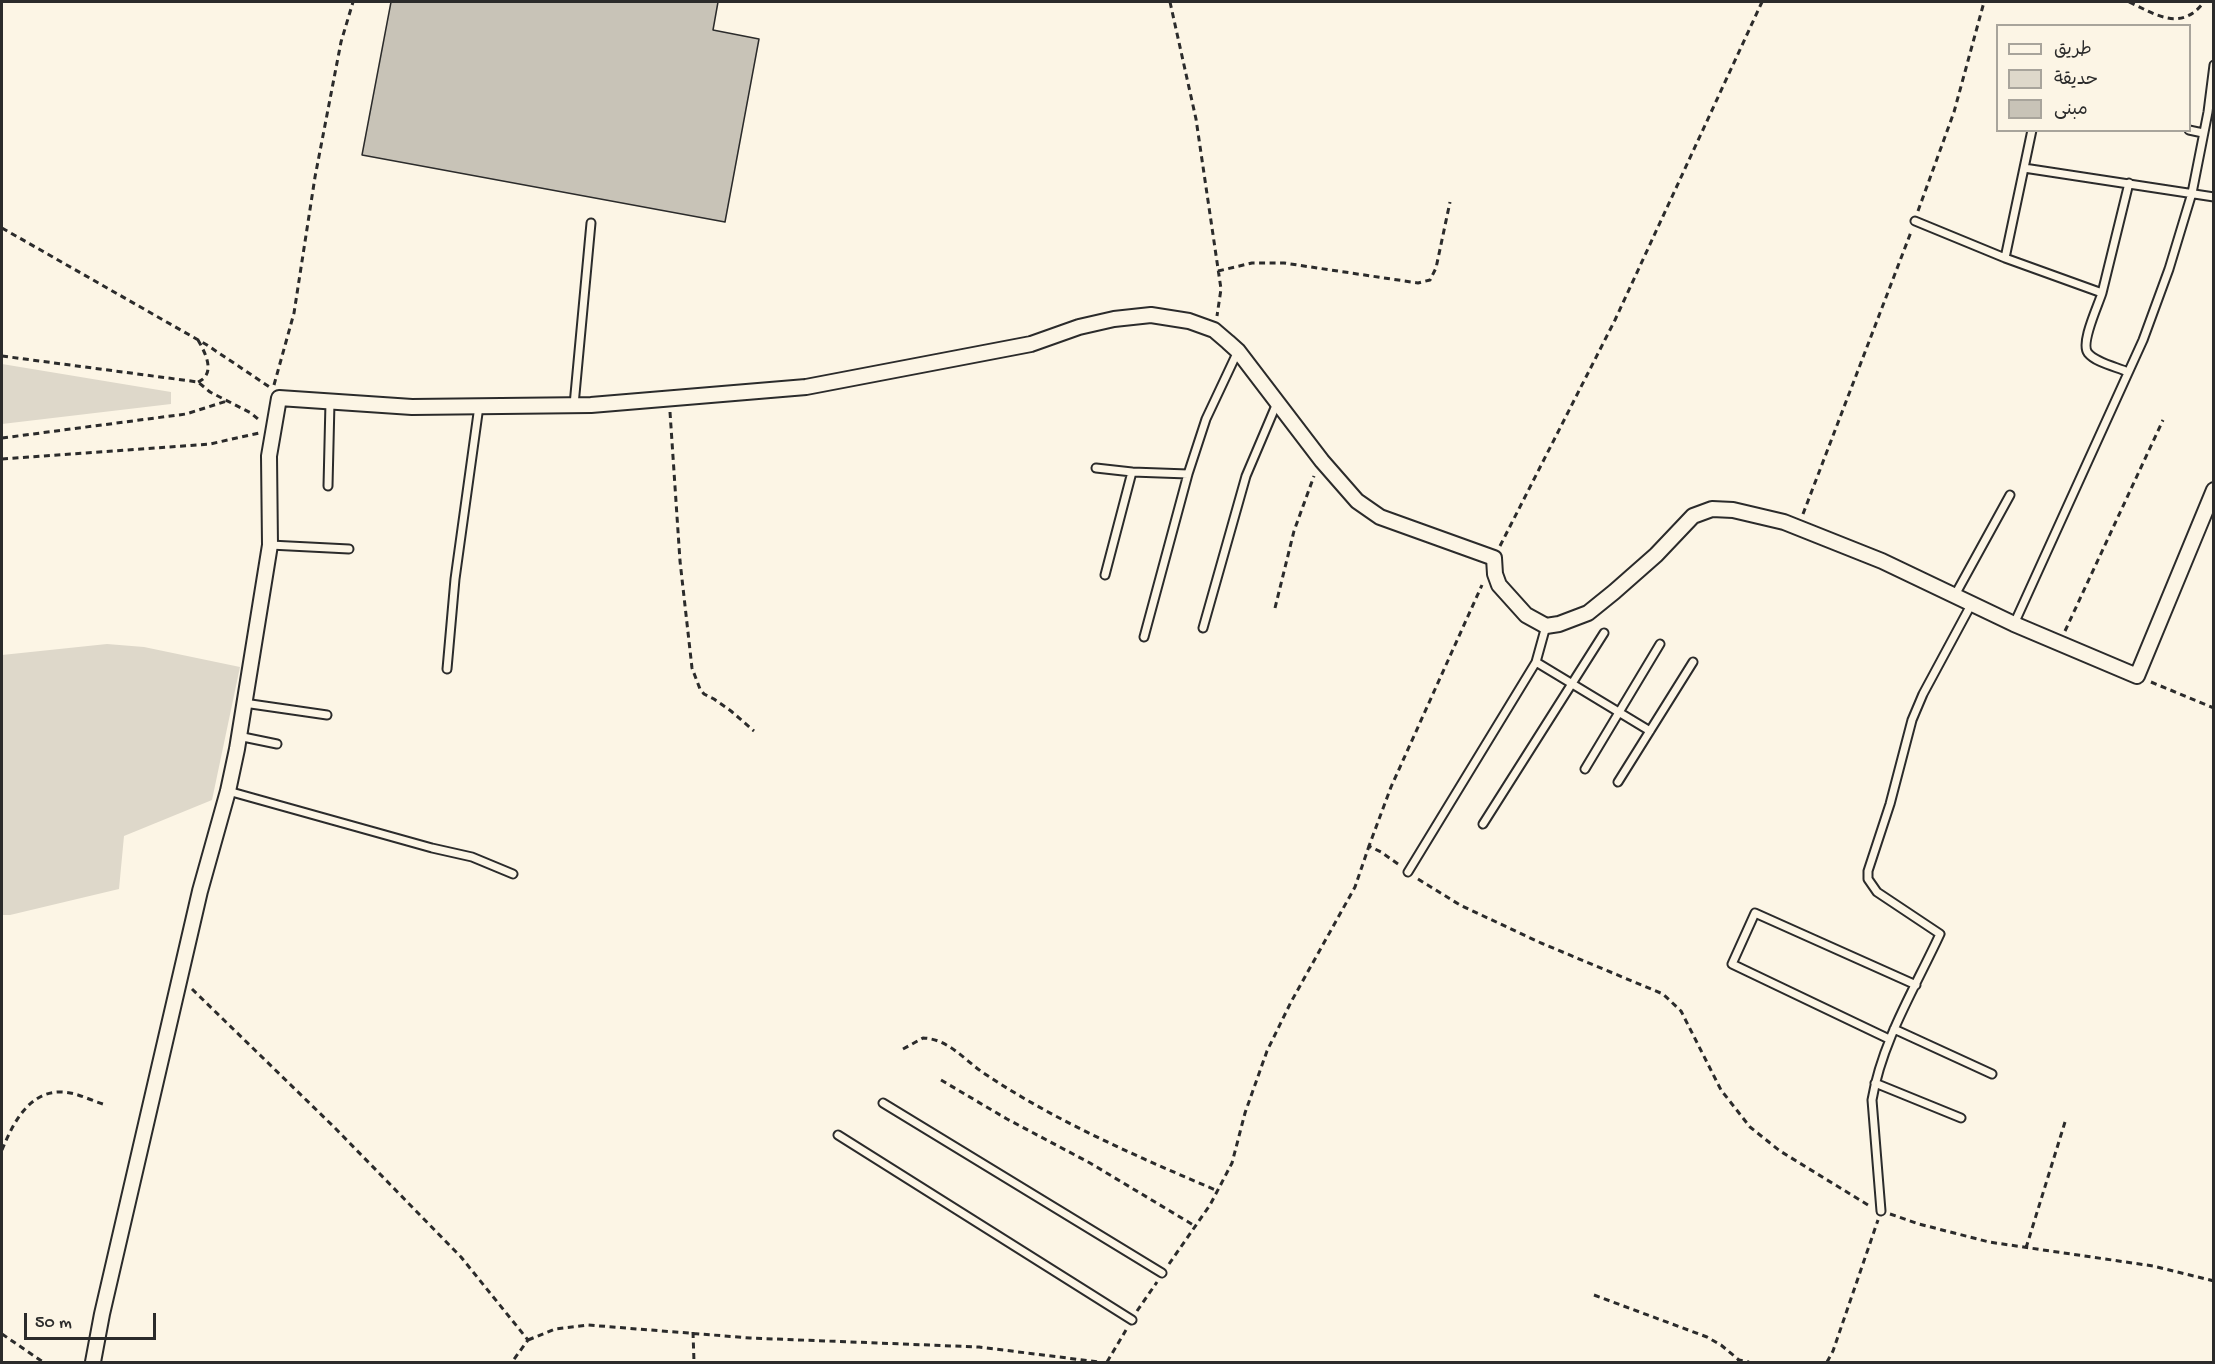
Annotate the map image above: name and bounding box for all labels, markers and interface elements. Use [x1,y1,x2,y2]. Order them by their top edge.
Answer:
legend [1996,24,2191,132]
text: طريق [2054,40,2092,61]
text: حديقة [2054,70,2098,91]
text: مبنى [2054,100,2088,121]
scale bar [27,1301,159,1339]
text: 50 m [35,1313,72,1334]

